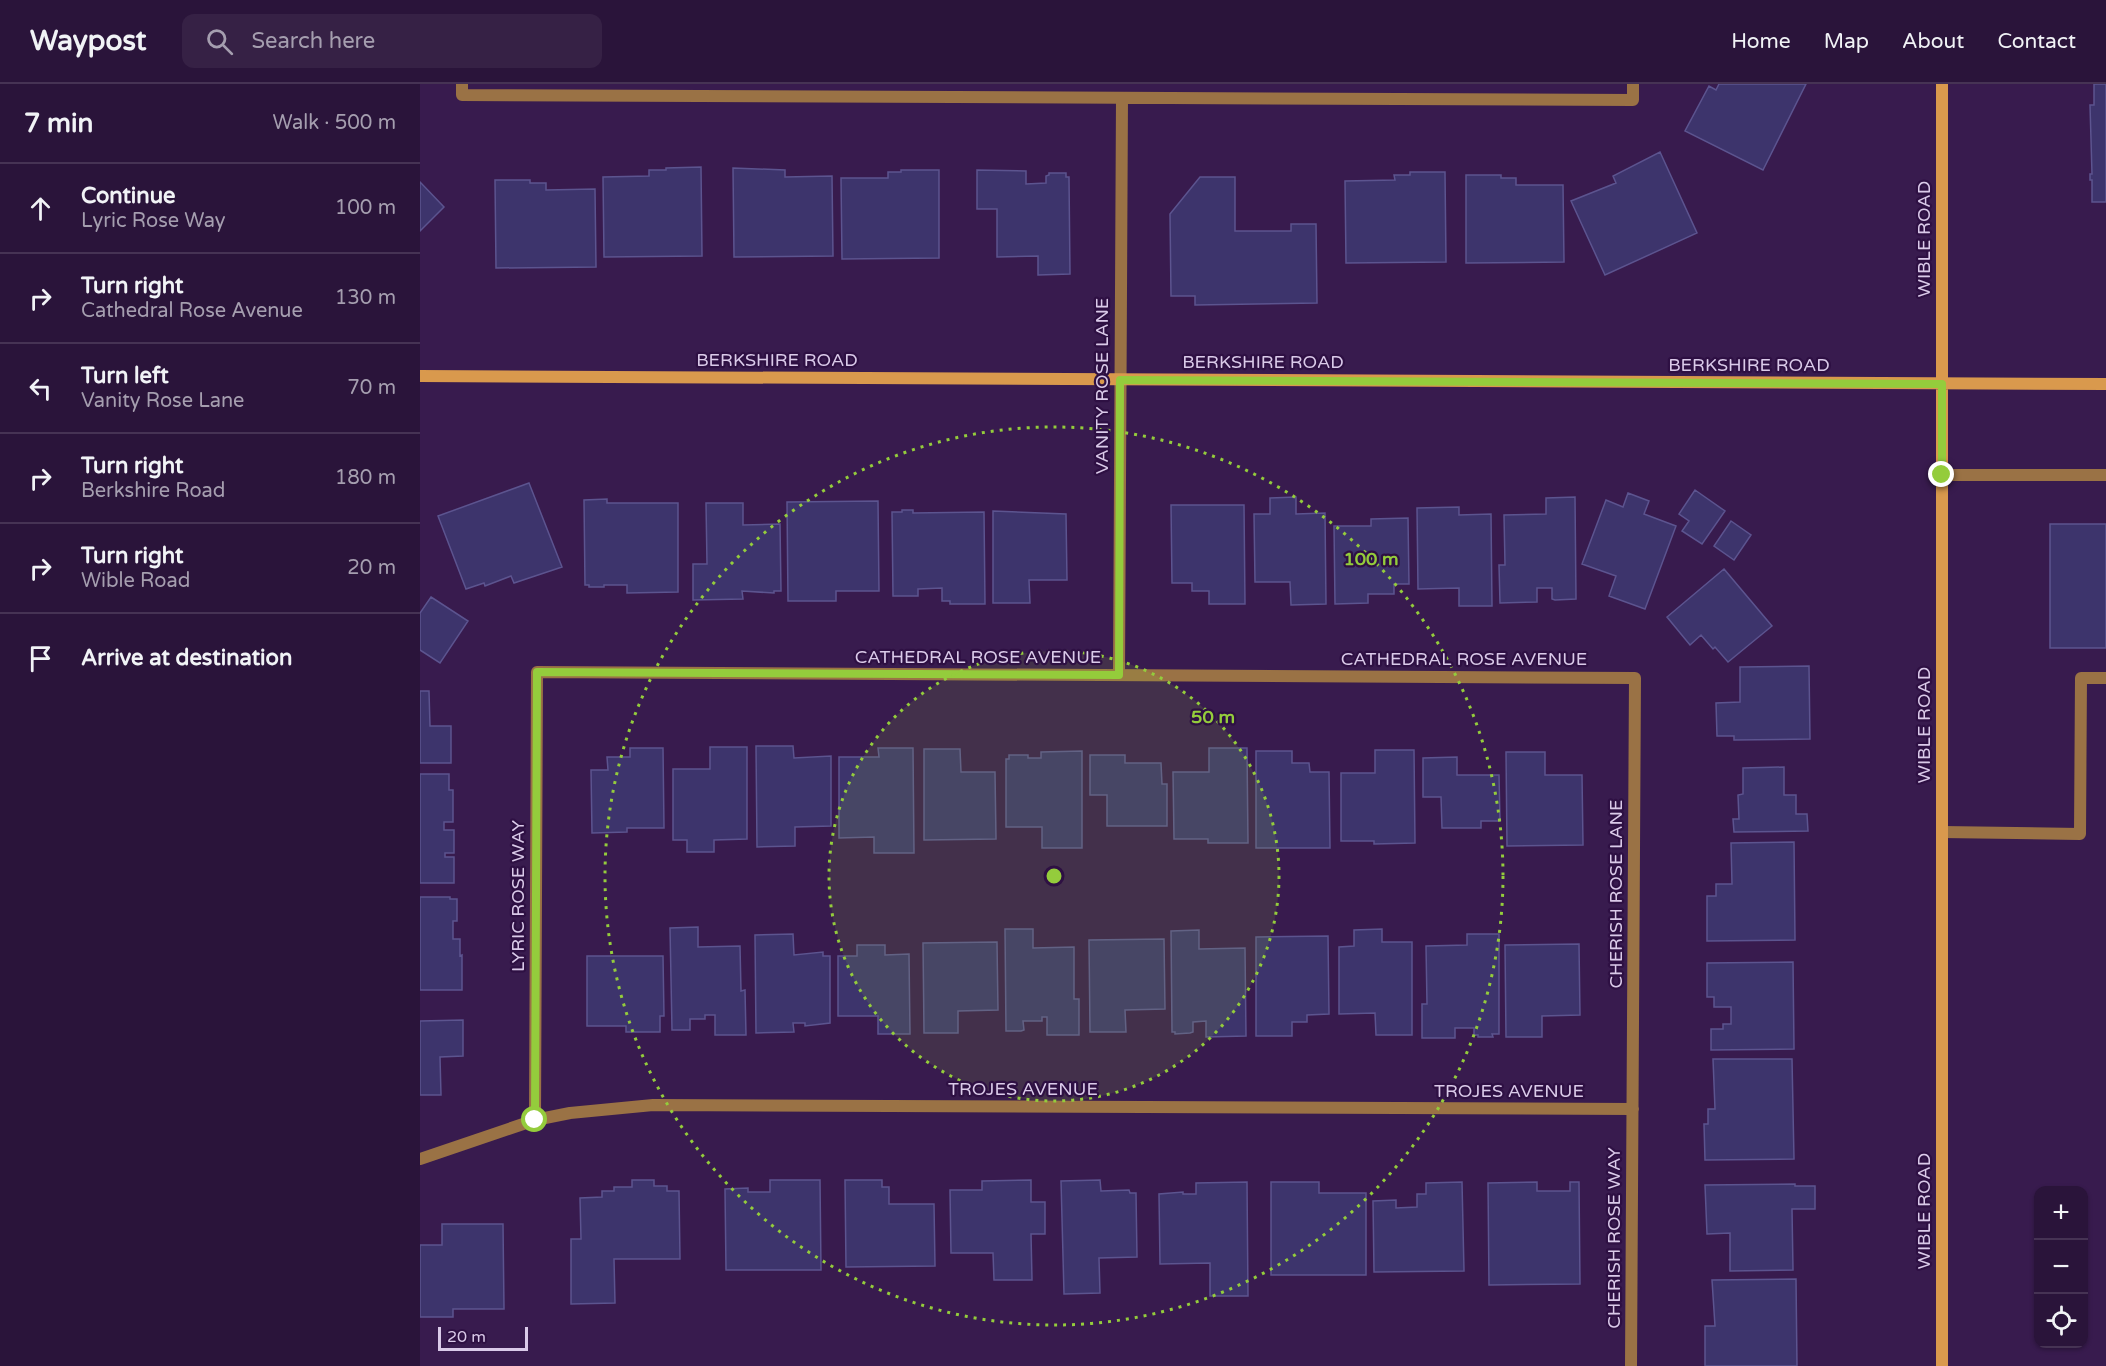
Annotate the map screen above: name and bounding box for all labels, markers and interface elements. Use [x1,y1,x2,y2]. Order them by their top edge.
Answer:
search box [182,14,602,68]
text: Waypost [30,24,146,58]
icon: search [203,25,236,58]
text: Search here [251,28,375,54]
text: Home [1731,29,1791,54]
text: Map [1824,29,1869,54]
text: About [1902,29,1964,54]
text: Contact [1997,29,2076,54]
text: 7 min [24,108,93,139]
text: Walk · 500 m [273,111,396,135]
street label: WIBLE ROAD [1913,181,1935,297]
text: Continue [81,183,176,209]
icon: ahead [24,192,57,225]
text: 100 m [335,196,396,220]
text: Lyric Rose Way [81,209,226,233]
text: Turn right [81,273,183,299]
icon: right [24,282,57,315]
text: 130 m [335,286,396,310]
street label: VANITY ROSE LANE [1091,298,1113,474]
text: Cathedral Rose Avenue [81,299,303,323]
street label: BERKSHIRE ROAD [696,349,858,371]
street label: BERKSHIRE ROAD [1182,351,1344,373]
street label: BERKSHIRE ROAD [1668,354,1830,376]
text: Turn left [81,363,169,389]
icon: left [24,372,57,405]
text: 70 m [347,376,396,400]
text: Vanity Rose Lane [81,389,244,413]
text: Turn right [81,453,183,479]
route end [1928,461,1954,487]
icon: right [24,462,57,495]
text: 180 m [335,466,396,490]
text: Berkshire Road [81,479,225,503]
text: Turn right [81,543,183,569]
text: 100 m [1343,548,1399,570]
icon: right [24,552,57,585]
text: 20 m [347,556,396,580]
text: Wible Road [81,569,190,593]
icon: arrive [24,642,57,675]
text: Arrive at destination [81,645,292,671]
street label: CATHEDRAL ROSE AVENUE [855,646,1101,668]
street label: CATHEDRAL ROSE AVENUE [1341,648,1587,670]
street label: WIBLE ROAD [1913,667,1935,783]
text: 50 m [1191,706,1235,728]
street label: CHERISH ROSE LANE [1605,800,1627,988]
street label: LYRIC ROSE WAY [507,819,529,972]
centre of rings [1044,866,1064,886]
street label: TROJES AVENUE [948,1078,1098,1100]
street label: TROJES AVENUE [1434,1080,1584,1102]
route start [521,1106,547,1132]
street label: CHERISH ROSE WAY [1603,1147,1625,1329]
street label: WIBLE ROAD [1913,1153,1935,1269]
map controls [2034,1186,2088,1348]
button: + [2034,1186,2088,1240]
button: − [2034,1240,2088,1294]
button: locate [2034,1294,2088,1348]
scale bar [438,1324,528,1352]
text: 20 m [447,1327,486,1347]

